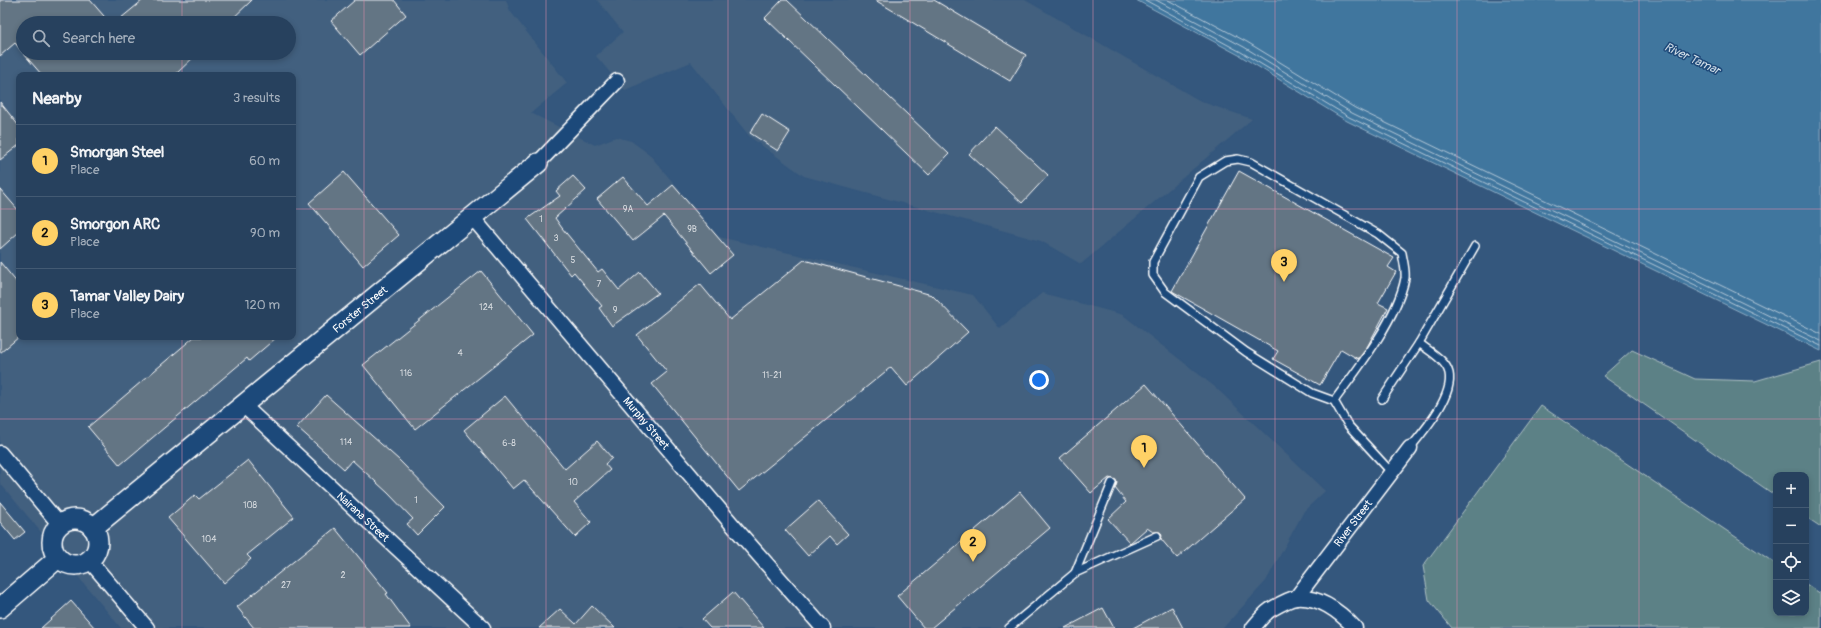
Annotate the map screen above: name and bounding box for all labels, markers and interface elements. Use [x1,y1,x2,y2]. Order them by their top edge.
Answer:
search box [16,16,296,60]
icon: search [30,27,52,49]
text: Search here [62,29,135,48]
water label: River Tamar [1662,40,1724,79]
text: Nearby [32,88,81,109]
text: 3 results [233,90,280,106]
text: Smorgan Steel [70,143,164,162]
text: 1 [42,153,48,169]
text: 60 m [249,153,280,169]
text: Place [70,162,99,178]
house number: 9A [623,204,633,215]
house number: 1 [539,214,543,225]
text: Smorgon ARC [70,215,160,234]
house number: 9B [687,224,697,235]
text: 2 [41,225,49,241]
text: 90 m [250,225,280,241]
house number: 3 [553,233,559,244]
text: Place [70,234,99,250]
pin: 3 [1271,249,1297,282]
house number: 5 [571,255,576,266]
house number: 7 [597,279,602,290]
street label: Forster Street [330,283,390,335]
text: Tamar Valley Dairy [70,287,184,306]
text: 3 [41,297,49,313]
text: 120 m [244,297,280,313]
house number: 124 [479,302,494,313]
house number: 9 [613,305,618,316]
text: Place [70,306,99,322]
house number: 4 [457,348,463,359]
house number: 116 [400,368,412,379]
house number: 11-21 [762,370,782,381]
your location [1029,370,1049,390]
street label: Murphy Street [621,394,673,452]
pin: 1 [1131,435,1157,468]
house number: 114 [340,437,353,448]
house number: 6-8 [502,438,516,449]
map controls [1773,472,1809,616]
button: + [1773,472,1809,508]
house number: 10 [568,477,578,488]
street label: Nairana Street [334,489,392,545]
house number: 1 [414,495,418,506]
street label: River Street [1331,497,1375,549]
house number: 108 [243,500,258,511]
button: − [1773,508,1809,544]
pin: 2 [960,529,986,562]
house number: 104 [202,534,217,545]
button: locate [1773,544,1809,580]
house number: 2 [340,570,346,581]
house number: 27 [281,580,291,591]
button: layers [1773,580,1809,616]

